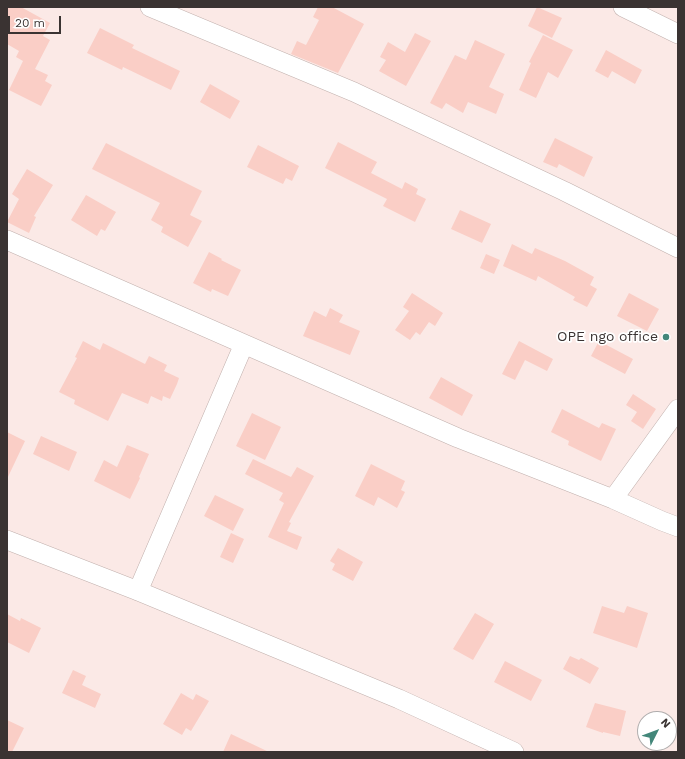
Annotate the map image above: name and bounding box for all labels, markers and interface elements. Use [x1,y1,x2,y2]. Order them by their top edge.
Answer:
scale bar [10,8,63,34]
text: 20 m [15,16,45,30]
place label: OPE ngo office [557,329,658,345]
marker: OPE ngo office [661,332,671,342]
north arrow [637,711,677,751]
text: N [658,716,673,731]

